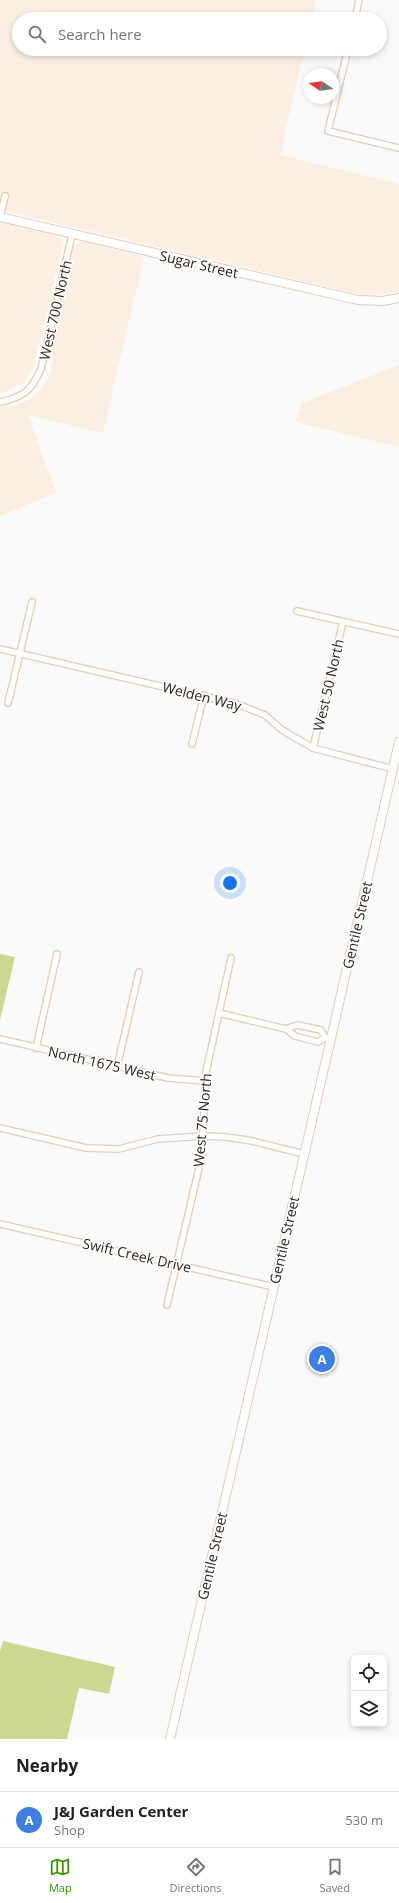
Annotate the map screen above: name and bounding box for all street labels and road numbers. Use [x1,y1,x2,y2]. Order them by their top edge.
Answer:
street label: Sugar Street [158,246,240,282]
street label: West 700 North [34,258,76,362]
street label: West 50 North [308,637,348,733]
street label: Welden Way [161,677,244,715]
street label: Gentile Street [338,879,376,971]
street label: North 1675 West [46,1041,158,1085]
street label: West 75 North [188,1072,216,1168]
street label: Gentile Street [265,1194,303,1286]
street label: Swift Creek Drive [81,1233,193,1277]
street label: Gentile Street [193,1510,231,1602]

